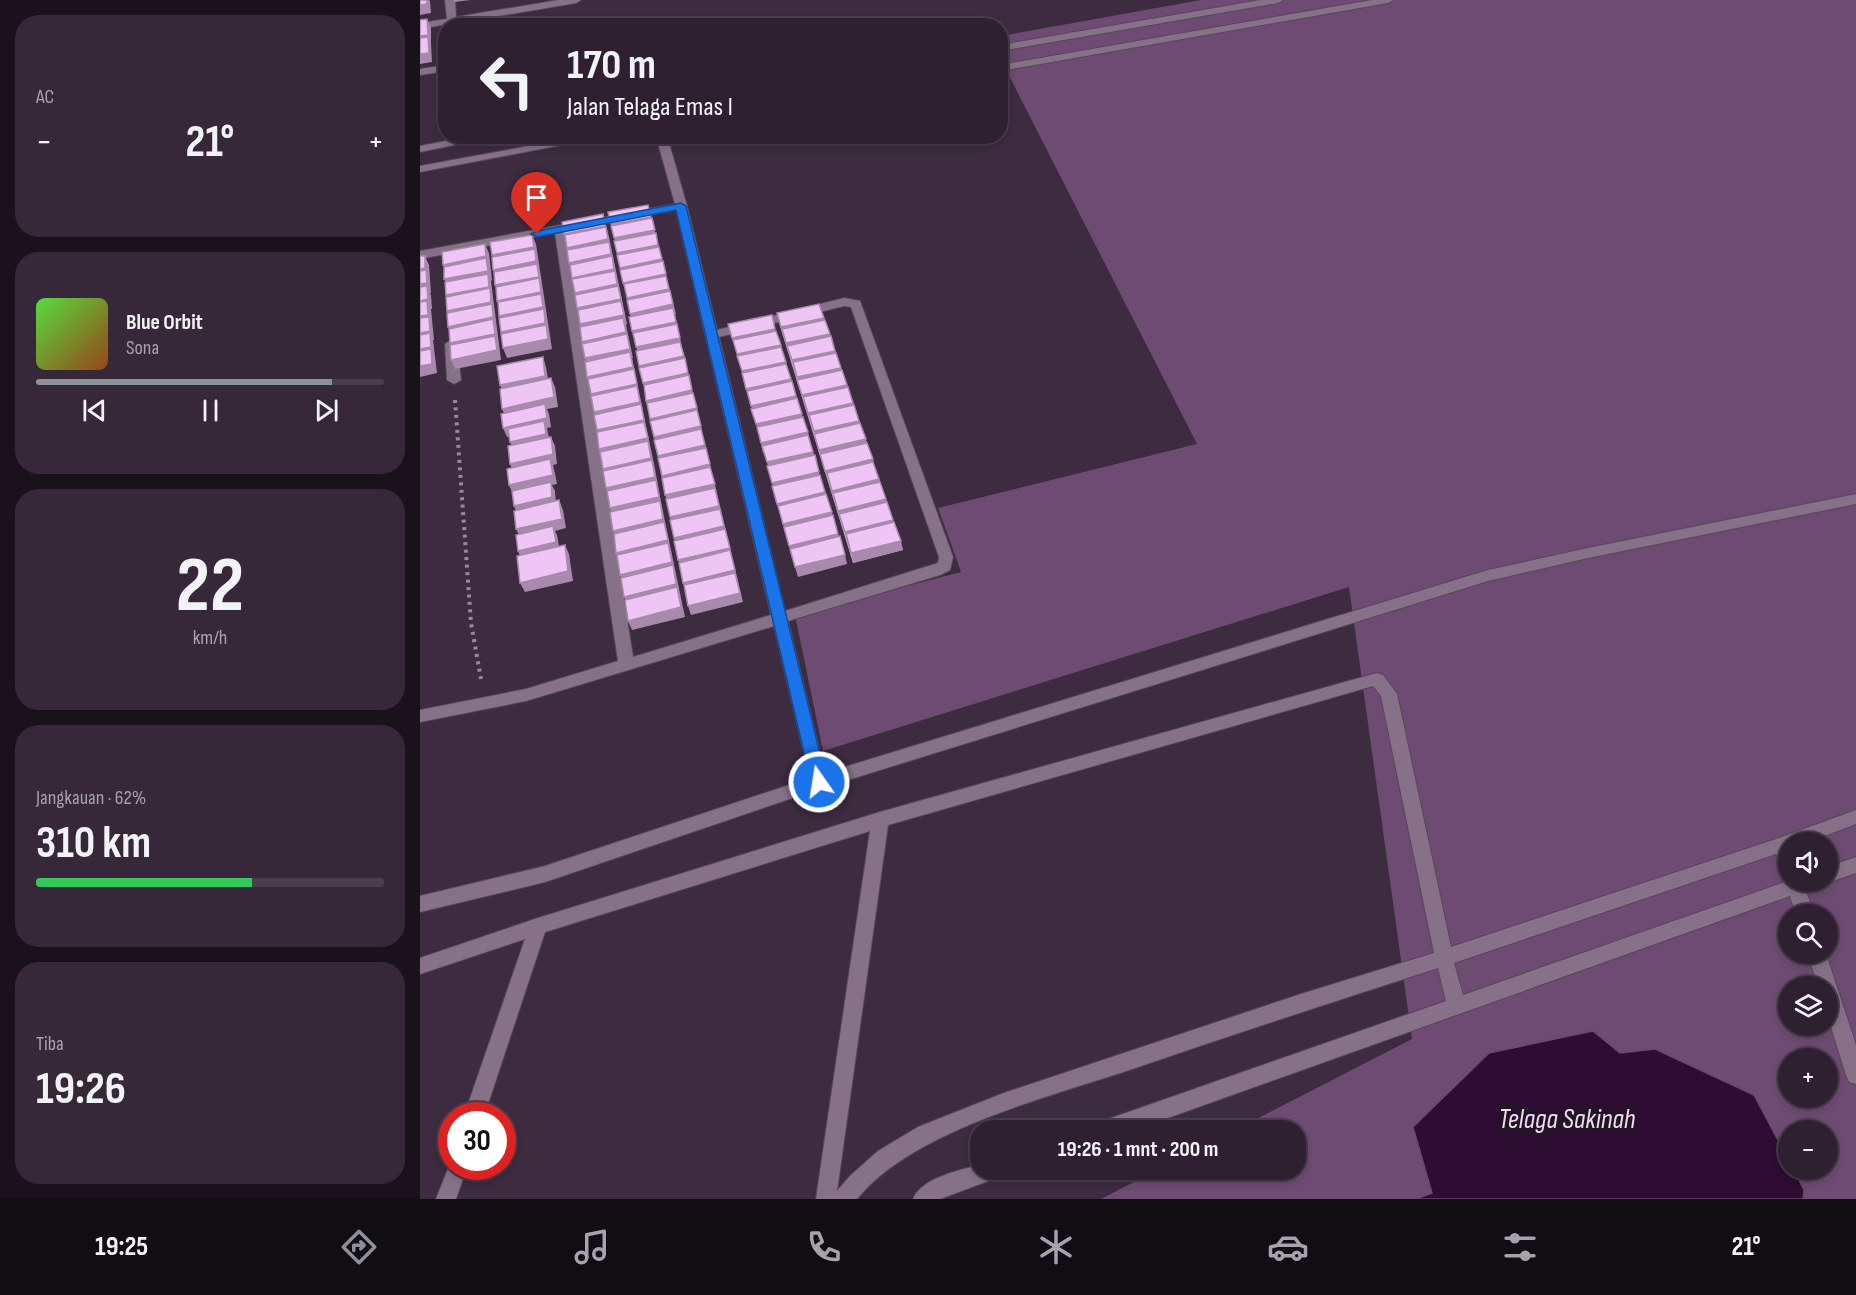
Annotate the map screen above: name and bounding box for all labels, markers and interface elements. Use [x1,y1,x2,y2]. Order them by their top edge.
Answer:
text: 170 m [567,40,656,91]
icon: left [468,42,546,120]
text: AC [36,85,54,109]
text: Jalan Telaga Emas I [567,91,733,123]
text: 21° [186,115,234,170]
text: − [36,122,52,162]
text: + [368,122,384,162]
pin [511,172,562,234]
icon: arrive [520,181,553,214]
text: Blue Orbit [126,309,203,336]
text: Sona [126,336,159,360]
icon: previous [78,394,111,427]
icon: pause [194,394,227,427]
icon: next [310,394,343,427]
text: 22 [176,540,244,633]
text: km/h [193,626,227,650]
position arrow [787,750,851,814]
text: Jangkauan · 62% [36,786,146,810]
text: 310 km [36,816,151,871]
map controls [1778,832,1838,1180]
button: sound [1778,832,1838,892]
button: search [1778,904,1838,964]
button: layers [1778,976,1838,1036]
text: Tiba [36,1032,64,1056]
button: + [1778,1048,1838,1108]
text: 19:26 [36,1062,126,1117]
speed limit sign: 30 [438,1102,516,1180]
water label: Telaga Sakinah [1498,1103,1636,1136]
button: − [1778,1120,1838,1180]
text: 19:26 · 1 mnt · 200 m [1058,1136,1218,1163]
icon: directions [338,1226,380,1268]
icon: music [571,1226,613,1268]
icon: phone [803,1226,845,1268]
icon: climate [1035,1226,1077,1268]
icon: car [1267,1226,1309,1268]
icon: filters [1499,1226,1541,1268]
text: 19:25 [95,1231,148,1263]
text: 21° [1732,1231,1761,1263]

